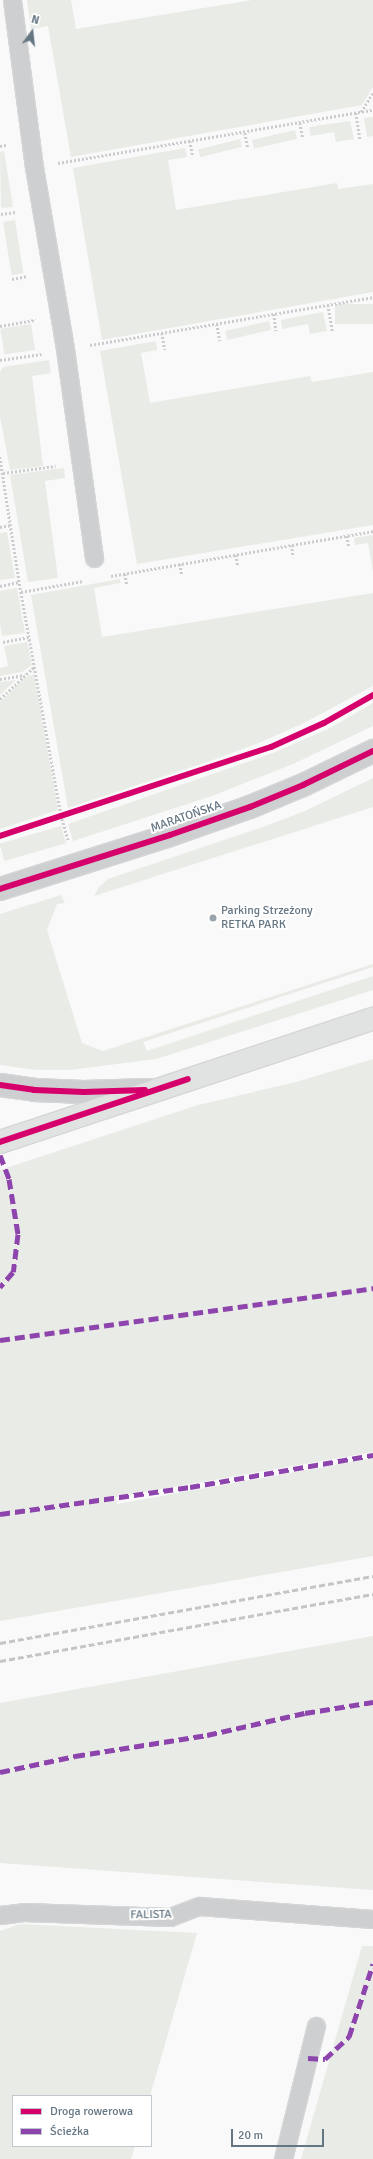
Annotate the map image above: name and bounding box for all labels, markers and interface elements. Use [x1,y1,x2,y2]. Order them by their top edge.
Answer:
north arrow [12,12,52,52]
text: N [30,13,41,27]
street label: MARATOŃSKA [149,798,223,836]
place label: Parking Strzeżony RETKA PARK [221,904,313,932]
marker: Parking Strzeżony RETKA PARK [208,913,218,923]
street label: FALISTA [130,1907,172,1923]
legend [12,2095,152,2147]
text: Droga rowerowa [50,2104,133,2119]
scale bar [233,2121,326,2147]
text: Ścieżka [50,2124,89,2139]
text: 20 m [238,2128,263,2143]

